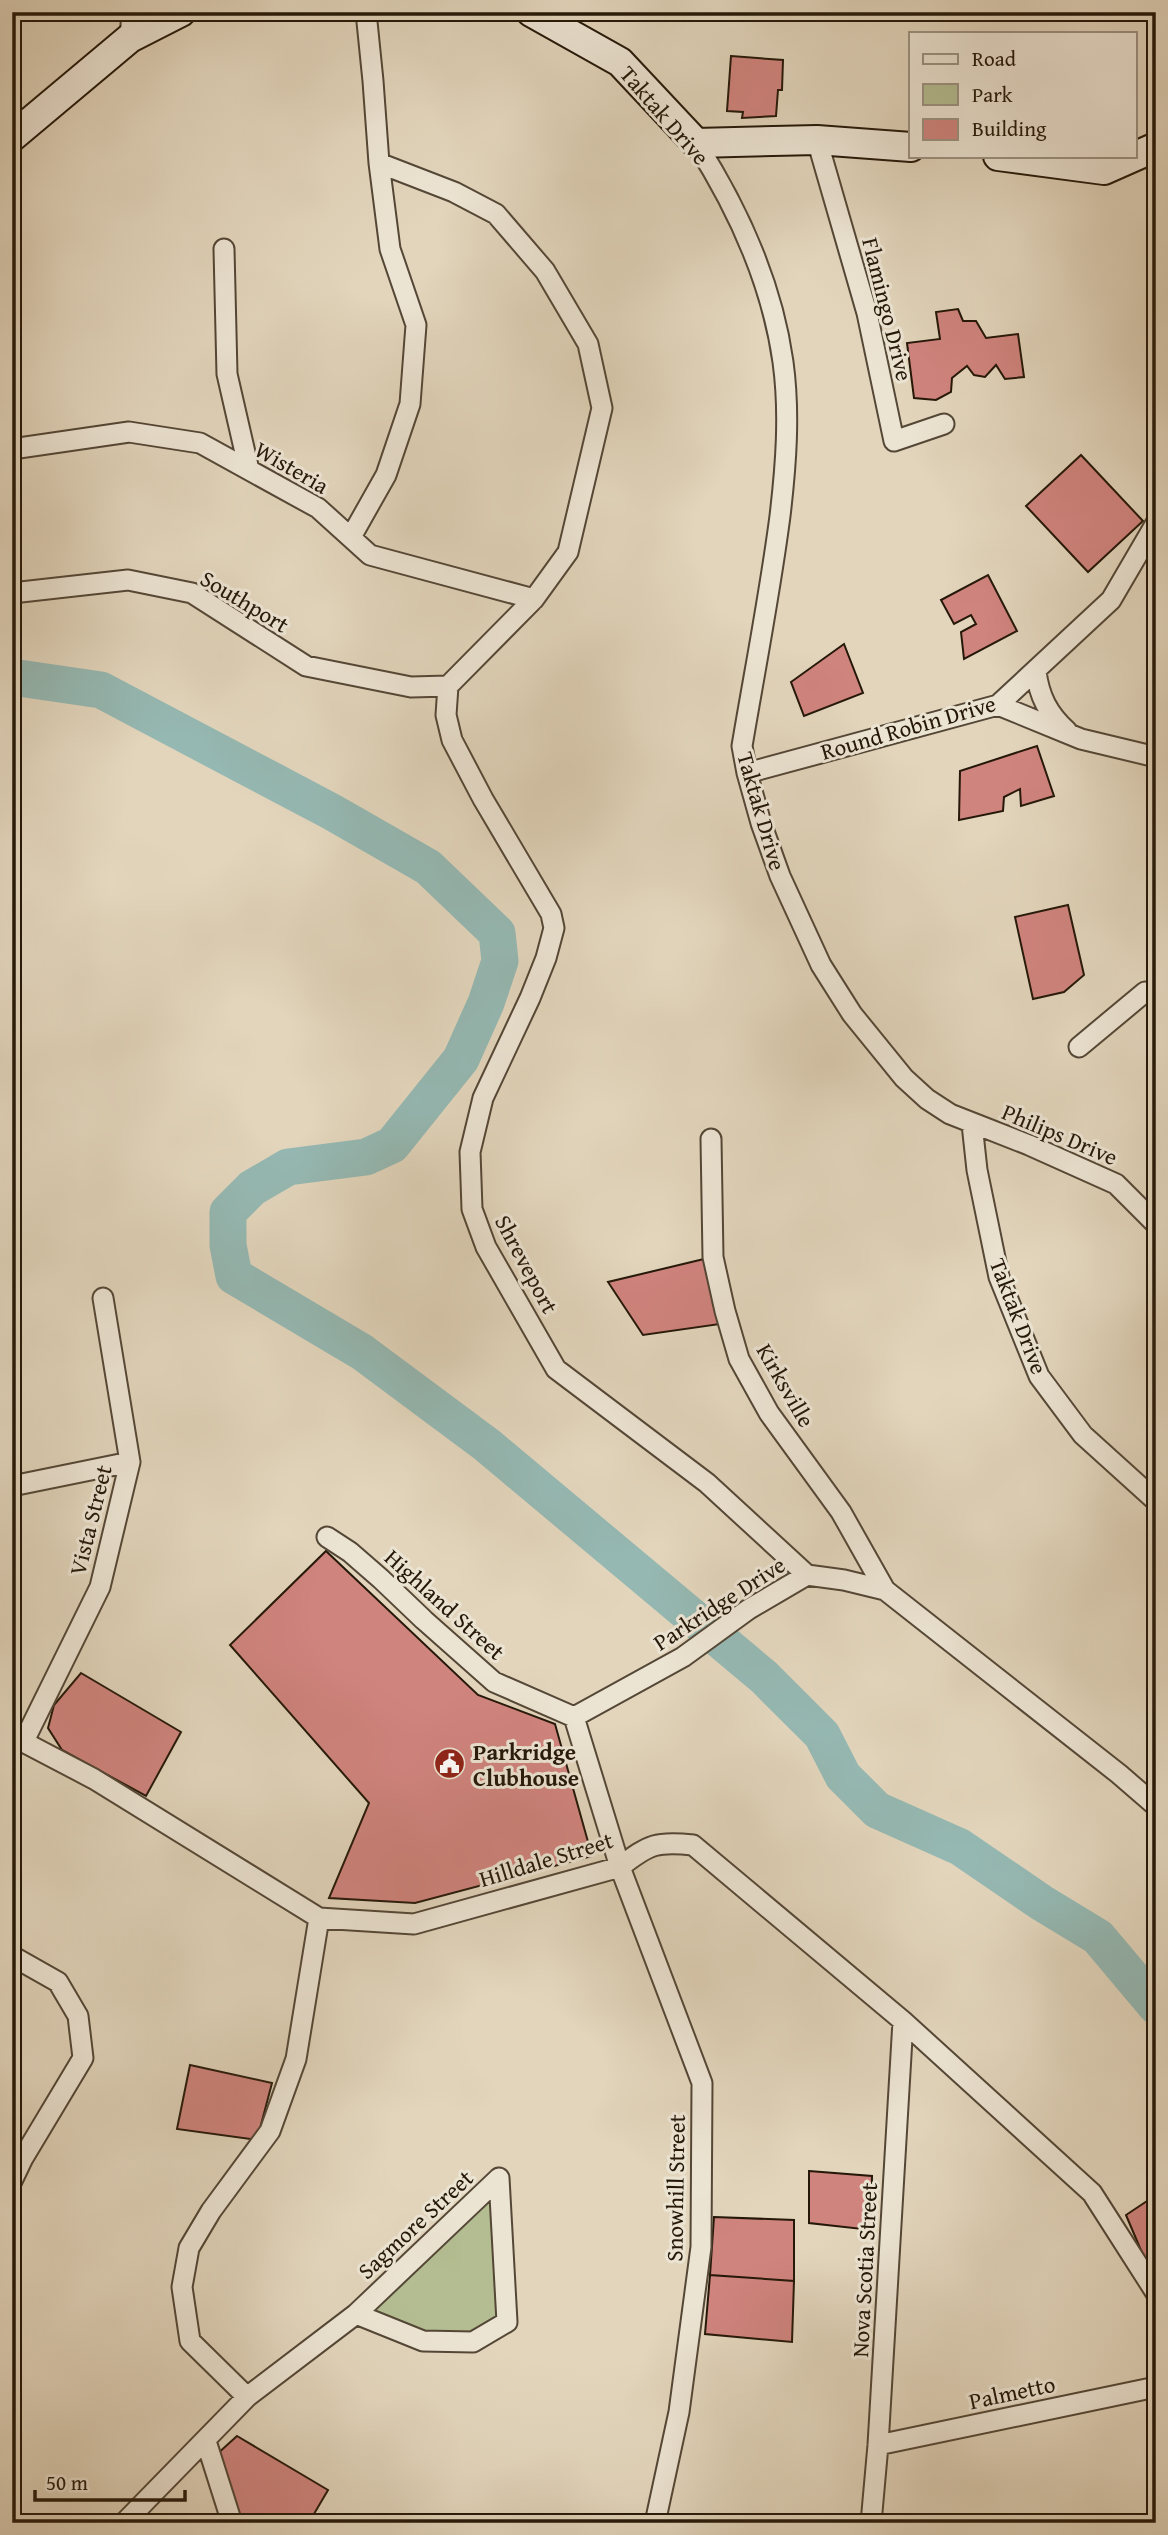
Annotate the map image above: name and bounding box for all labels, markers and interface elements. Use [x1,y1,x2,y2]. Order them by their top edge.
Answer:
legend [909,32,1136,158]
text: Road [972,43,1017,74]
street label: Taktak Drive [613,58,717,172]
text: Park [972,79,1013,110]
text: Building [972,113,1047,144]
street label: Flamingo Drive [854,234,922,384]
street label: Wisteria [249,432,335,502]
street label: Southport [194,562,296,640]
street label: Round Robin Drive [817,686,999,768]
street label: Taktak Drive [729,748,795,874]
street label: Philips Drive [997,1095,1123,1173]
street label: Shreveport [487,1209,567,1319]
street label: Taktak Drive [982,1253,1056,1379]
street label: Kirksville [749,1337,823,1433]
street label: Vista Street [60,1461,120,1579]
street label: Highland Street [378,1541,512,1667]
street label: Parkridge Drive [646,1548,792,1658]
place label: Parkridge Clubhouse [473,1735,579,1794]
public building icon: Parkridge Clubhouse [433,1747,467,1781]
street label: Hilldale Street [475,1823,617,1895]
street label: Snowhill Street [657,2114,693,2262]
street label: Sagmore Street [350,2162,480,2286]
street label: Nova Scotia Street [843,2182,885,2358]
street label: Palmetto [966,2367,1058,2417]
scale bar [35,2458,186,2502]
text: 50 m [46,2467,88,2498]

